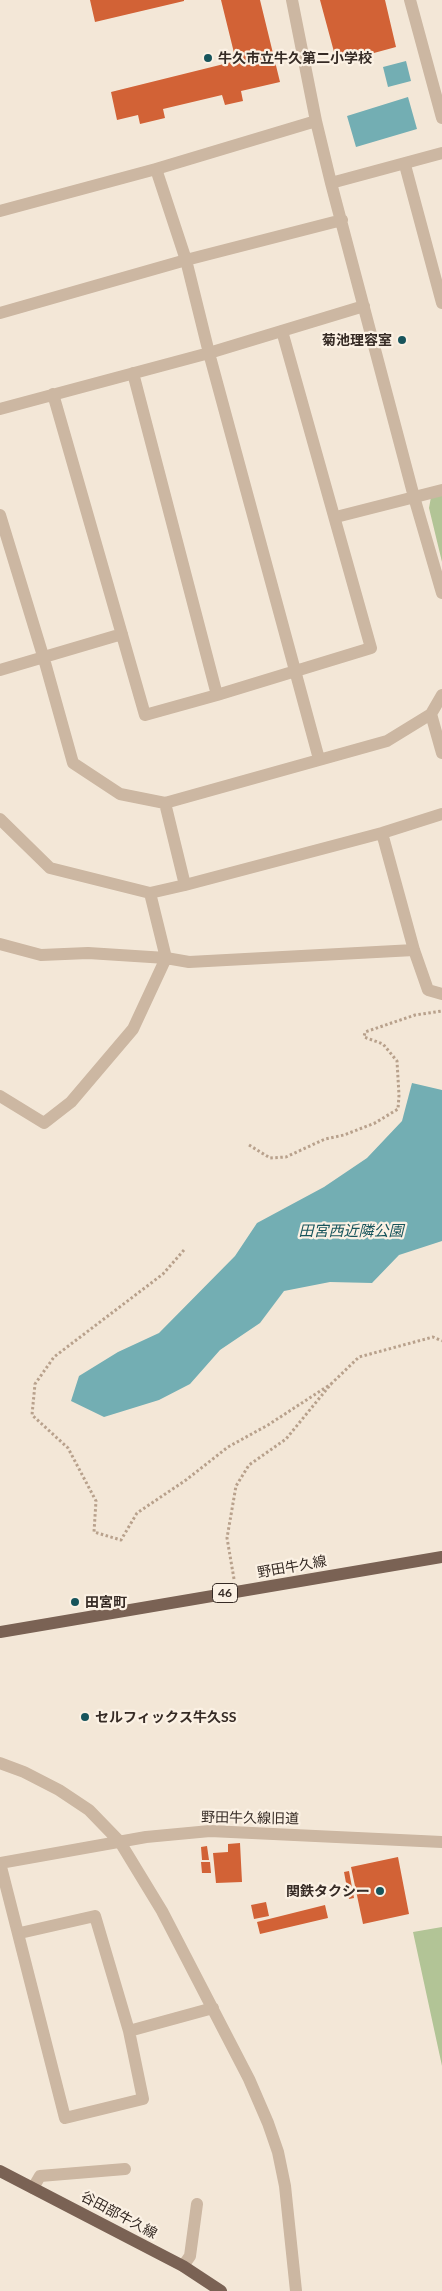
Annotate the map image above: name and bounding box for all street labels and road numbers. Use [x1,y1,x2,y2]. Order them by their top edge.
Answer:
street label: 野田牛久線 [256,1553,328,1581]
road number: 46 [212,1584,238,1602]
street label: 野田牛久線旧道 [201,1809,299,1827]
street label: 谷田部牛久線 [78,2188,160,2242]

